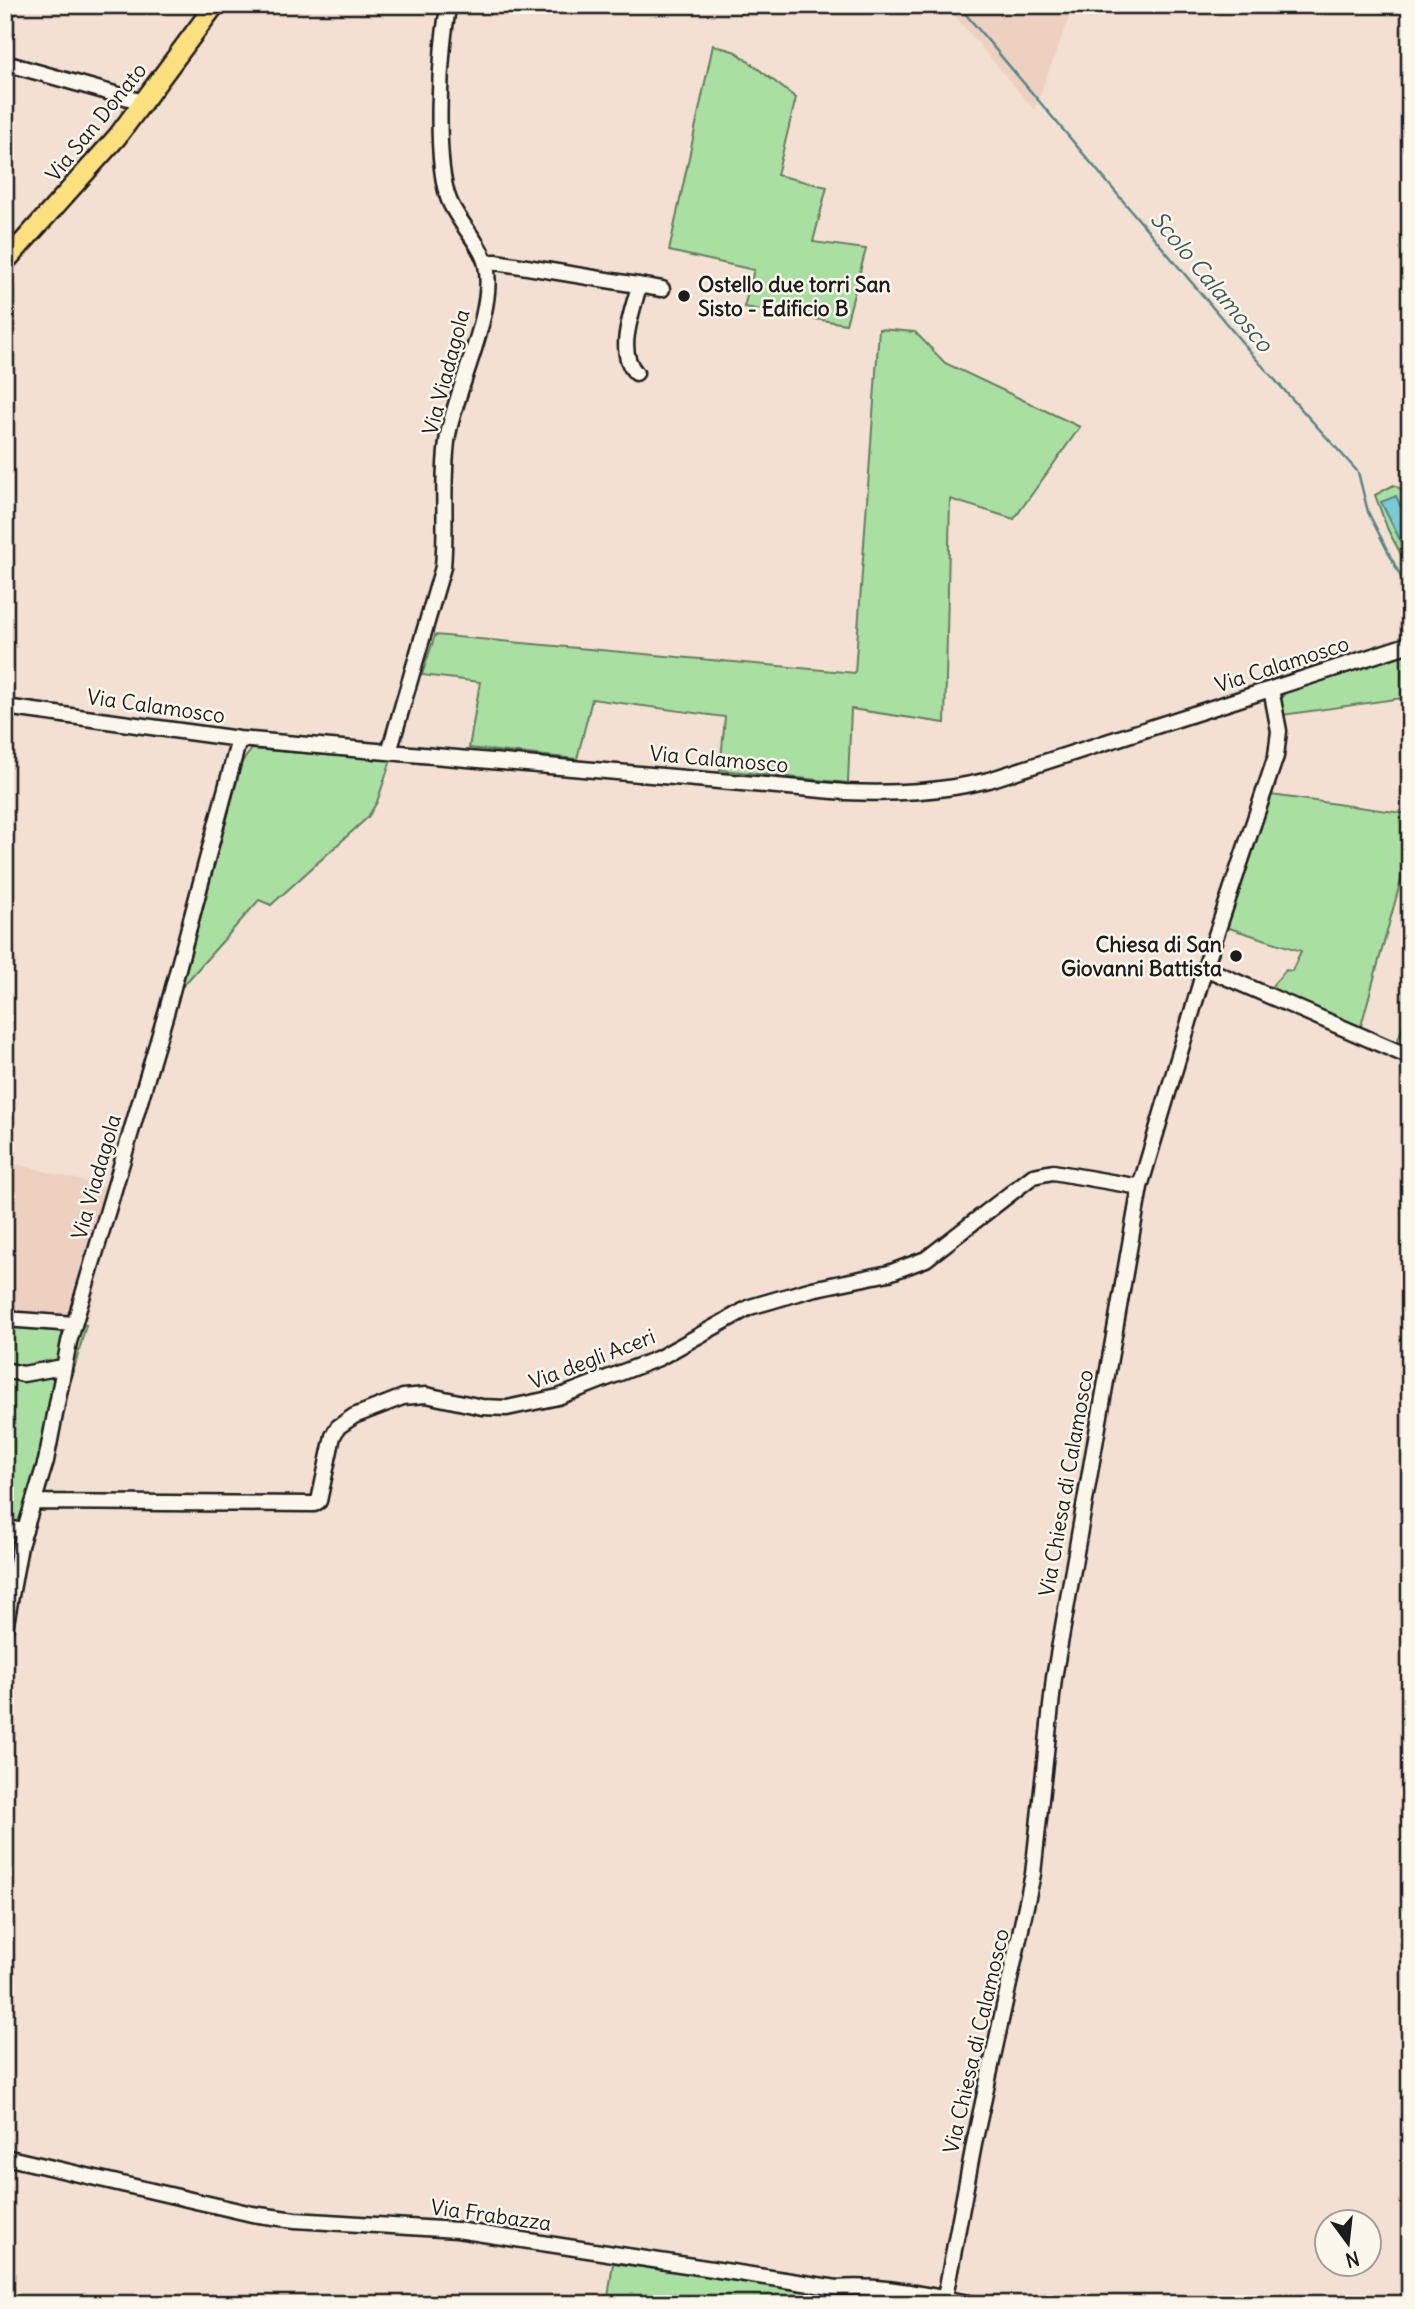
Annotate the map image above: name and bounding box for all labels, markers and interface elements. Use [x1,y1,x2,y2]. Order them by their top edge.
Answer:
street label: Via San Donato [40,57,152,187]
water label: Scolo Calamosco [1145,205,1280,358]
place label: Ostello due torri San Sisto - Edificio B [698,271,891,322]
marker: Ostello due torri San Sisto - Edificio B [676,288,692,304]
street label: Via Viadagola [416,306,476,438]
street label: Via Calamosco [1212,630,1352,698]
street label: Via Calamosco [85,683,227,729]
street label: Via Calamosco [648,739,790,779]
place label: Chiesa di San Giovanni Battista [1061,931,1222,982]
marker: Chiesa di San Giovanni Battista [1228,948,1244,964]
street label: Via Viadagola [65,1111,127,1243]
street label: Via degli Aceri [525,1323,659,1395]
street label: Via Chiesa di Calamosco [1033,1368,1099,1598]
street label: Via Chiesa di Calamosco [937,1926,1015,2156]
street label: Via Frabazza [429,2193,553,2237]
north arrow [1314,2208,1384,2278]
text: N [1343,2246,1362,2273]

